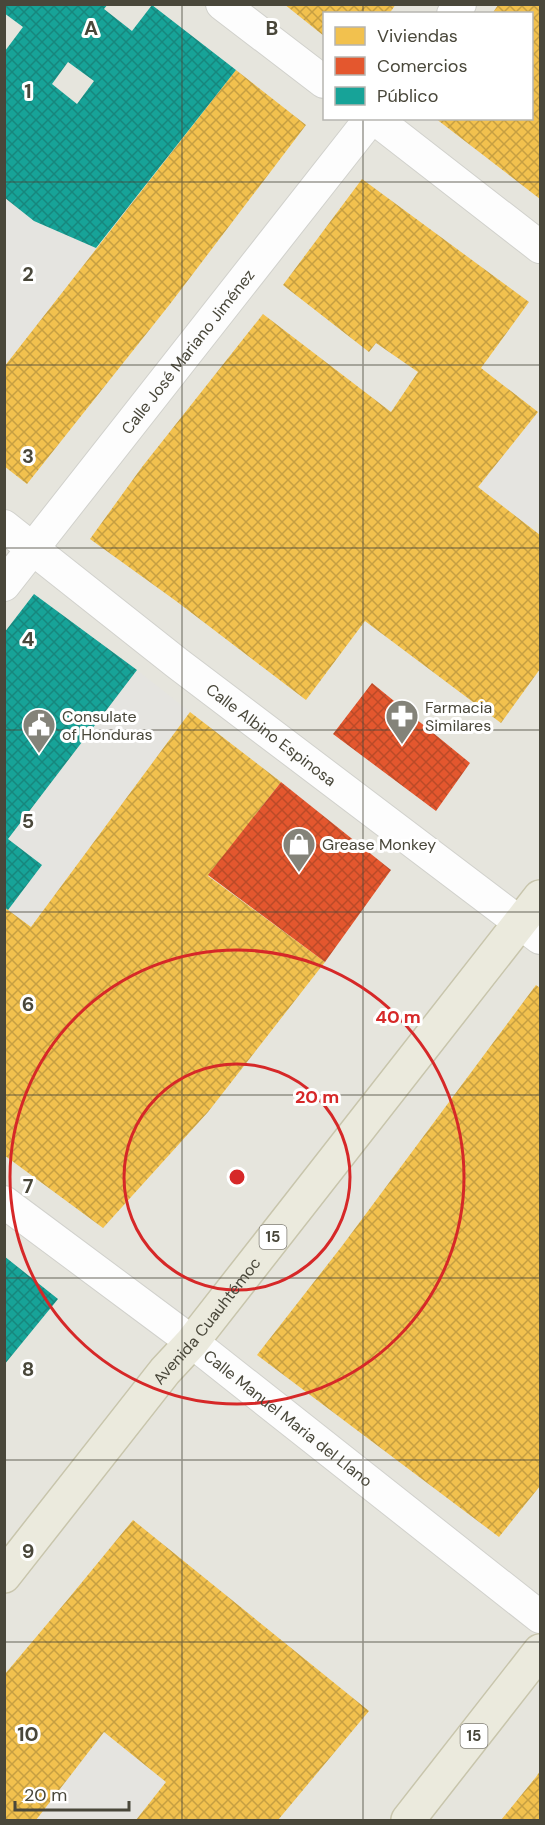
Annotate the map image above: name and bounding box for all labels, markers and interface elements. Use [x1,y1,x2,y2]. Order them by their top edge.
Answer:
legend [323,12,533,120]
text: A [84,15,98,41]
text: B [266,15,278,41]
text: Viviendas [377,24,458,48]
text: Comercios [377,54,468,78]
text: 1 [24,78,32,104]
text: Público [377,84,438,108]
text: 2 [22,261,34,287]
street label: Calle José Mariano Jiménez [116,265,259,438]
text: 3 [22,443,34,469]
text: 4 [22,626,35,652]
street label: Calle Albino Espinosa [202,678,341,791]
place label: Farmacia Similares [425,697,492,736]
pharmacy icon: Farmacia Similares [384,698,420,745]
place label: Consulate of Honduras [62,706,153,745]
public building icon: Consulate of Honduras [21,707,57,754]
text: 5 [22,808,34,834]
shop icon: Grease Monkey [281,826,317,873]
place label: Grease Monkey [322,834,436,855]
text: 6 [22,991,34,1017]
text: 40 m [375,1005,421,1029]
text: 20 m [295,1085,339,1109]
centre of rings [227,1167,247,1187]
text: 7 [23,1173,34,1199]
road number: 15 [260,1225,286,1249]
street label: Avenida Cuauhtémoc [148,1253,265,1389]
street label: Calle Manuel Maria del Llano [199,1345,377,1491]
text: 8 [22,1356,34,1382]
text: 9 [22,1538,34,1564]
text: 10 [17,1721,39,1747]
road number: 15 [460,1724,488,1748]
scale bar [15,1774,129,1812]
text: 20 m [24,1783,67,1807]

